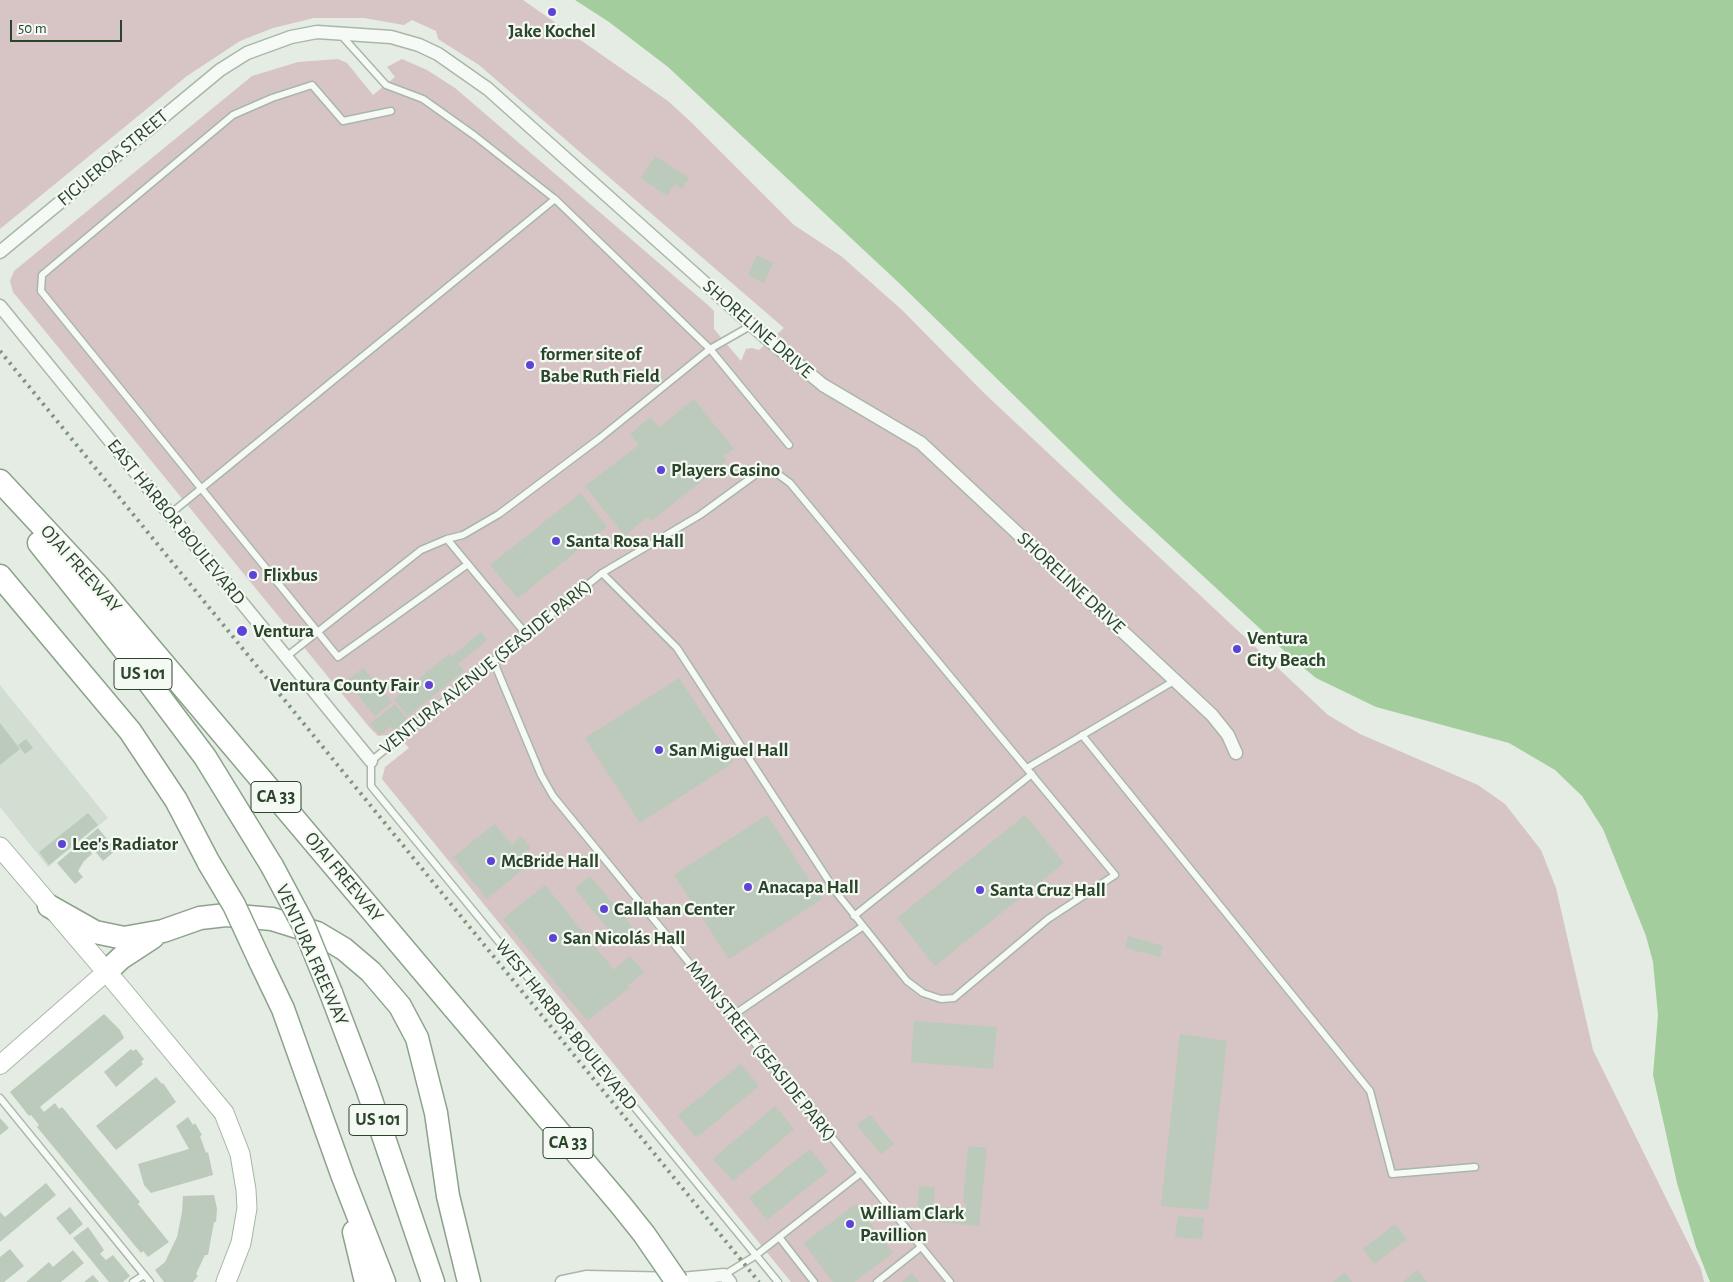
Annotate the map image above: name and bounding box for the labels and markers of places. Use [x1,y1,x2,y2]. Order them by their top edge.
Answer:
marker: Jake Kochel [546,6,558,18]
place label: Jake Kochel [508,20,596,42]
place label: former site of Babe Ruth Field [540,343,660,387]
marker: former site of Babe Ruth Field [524,359,536,371]
place label: Players Casino [671,459,780,481]
marker: Players Casino [655,464,667,476]
place label: Santa Rosa Hall [566,530,684,552]
marker: Santa Rosa Hall [550,535,562,547]
place label: Flixbus [263,564,318,586]
marker: Flixbus [247,569,259,581]
place label: Ventura [253,620,314,642]
marker: Ventura [235,624,249,638]
place label: Ventura City Beach [1247,627,1326,671]
marker: Ventura City Beach [1231,643,1243,655]
place label: Ventura County Fair [270,674,419,696]
marker: Ventura County Fair [423,679,435,691]
place label: San Miguel Hall [669,739,788,761]
marker: San Miguel Hall [653,744,665,756]
place label: Lee's Radiator [72,833,178,855]
marker: Lee's Radiator [56,838,68,850]
place label: McBride Hall [501,850,599,872]
marker: McBride Hall [485,855,497,867]
place label: Anacapa Hall [758,876,859,898]
place label: Santa Cruz Hall [990,879,1106,901]
marker: Anacapa Hall [742,881,754,893]
marker: Santa Cruz Hall [974,884,986,896]
place label: Callahan Center [614,898,735,920]
marker: Callahan Center [598,903,610,915]
place label: San Nicolás Hall [563,927,685,949]
marker: San Nicolás Hall [547,932,559,944]
place label: William Clark Pavillion [860,1202,964,1246]
marker: William Clark Pavillion [844,1218,856,1230]

